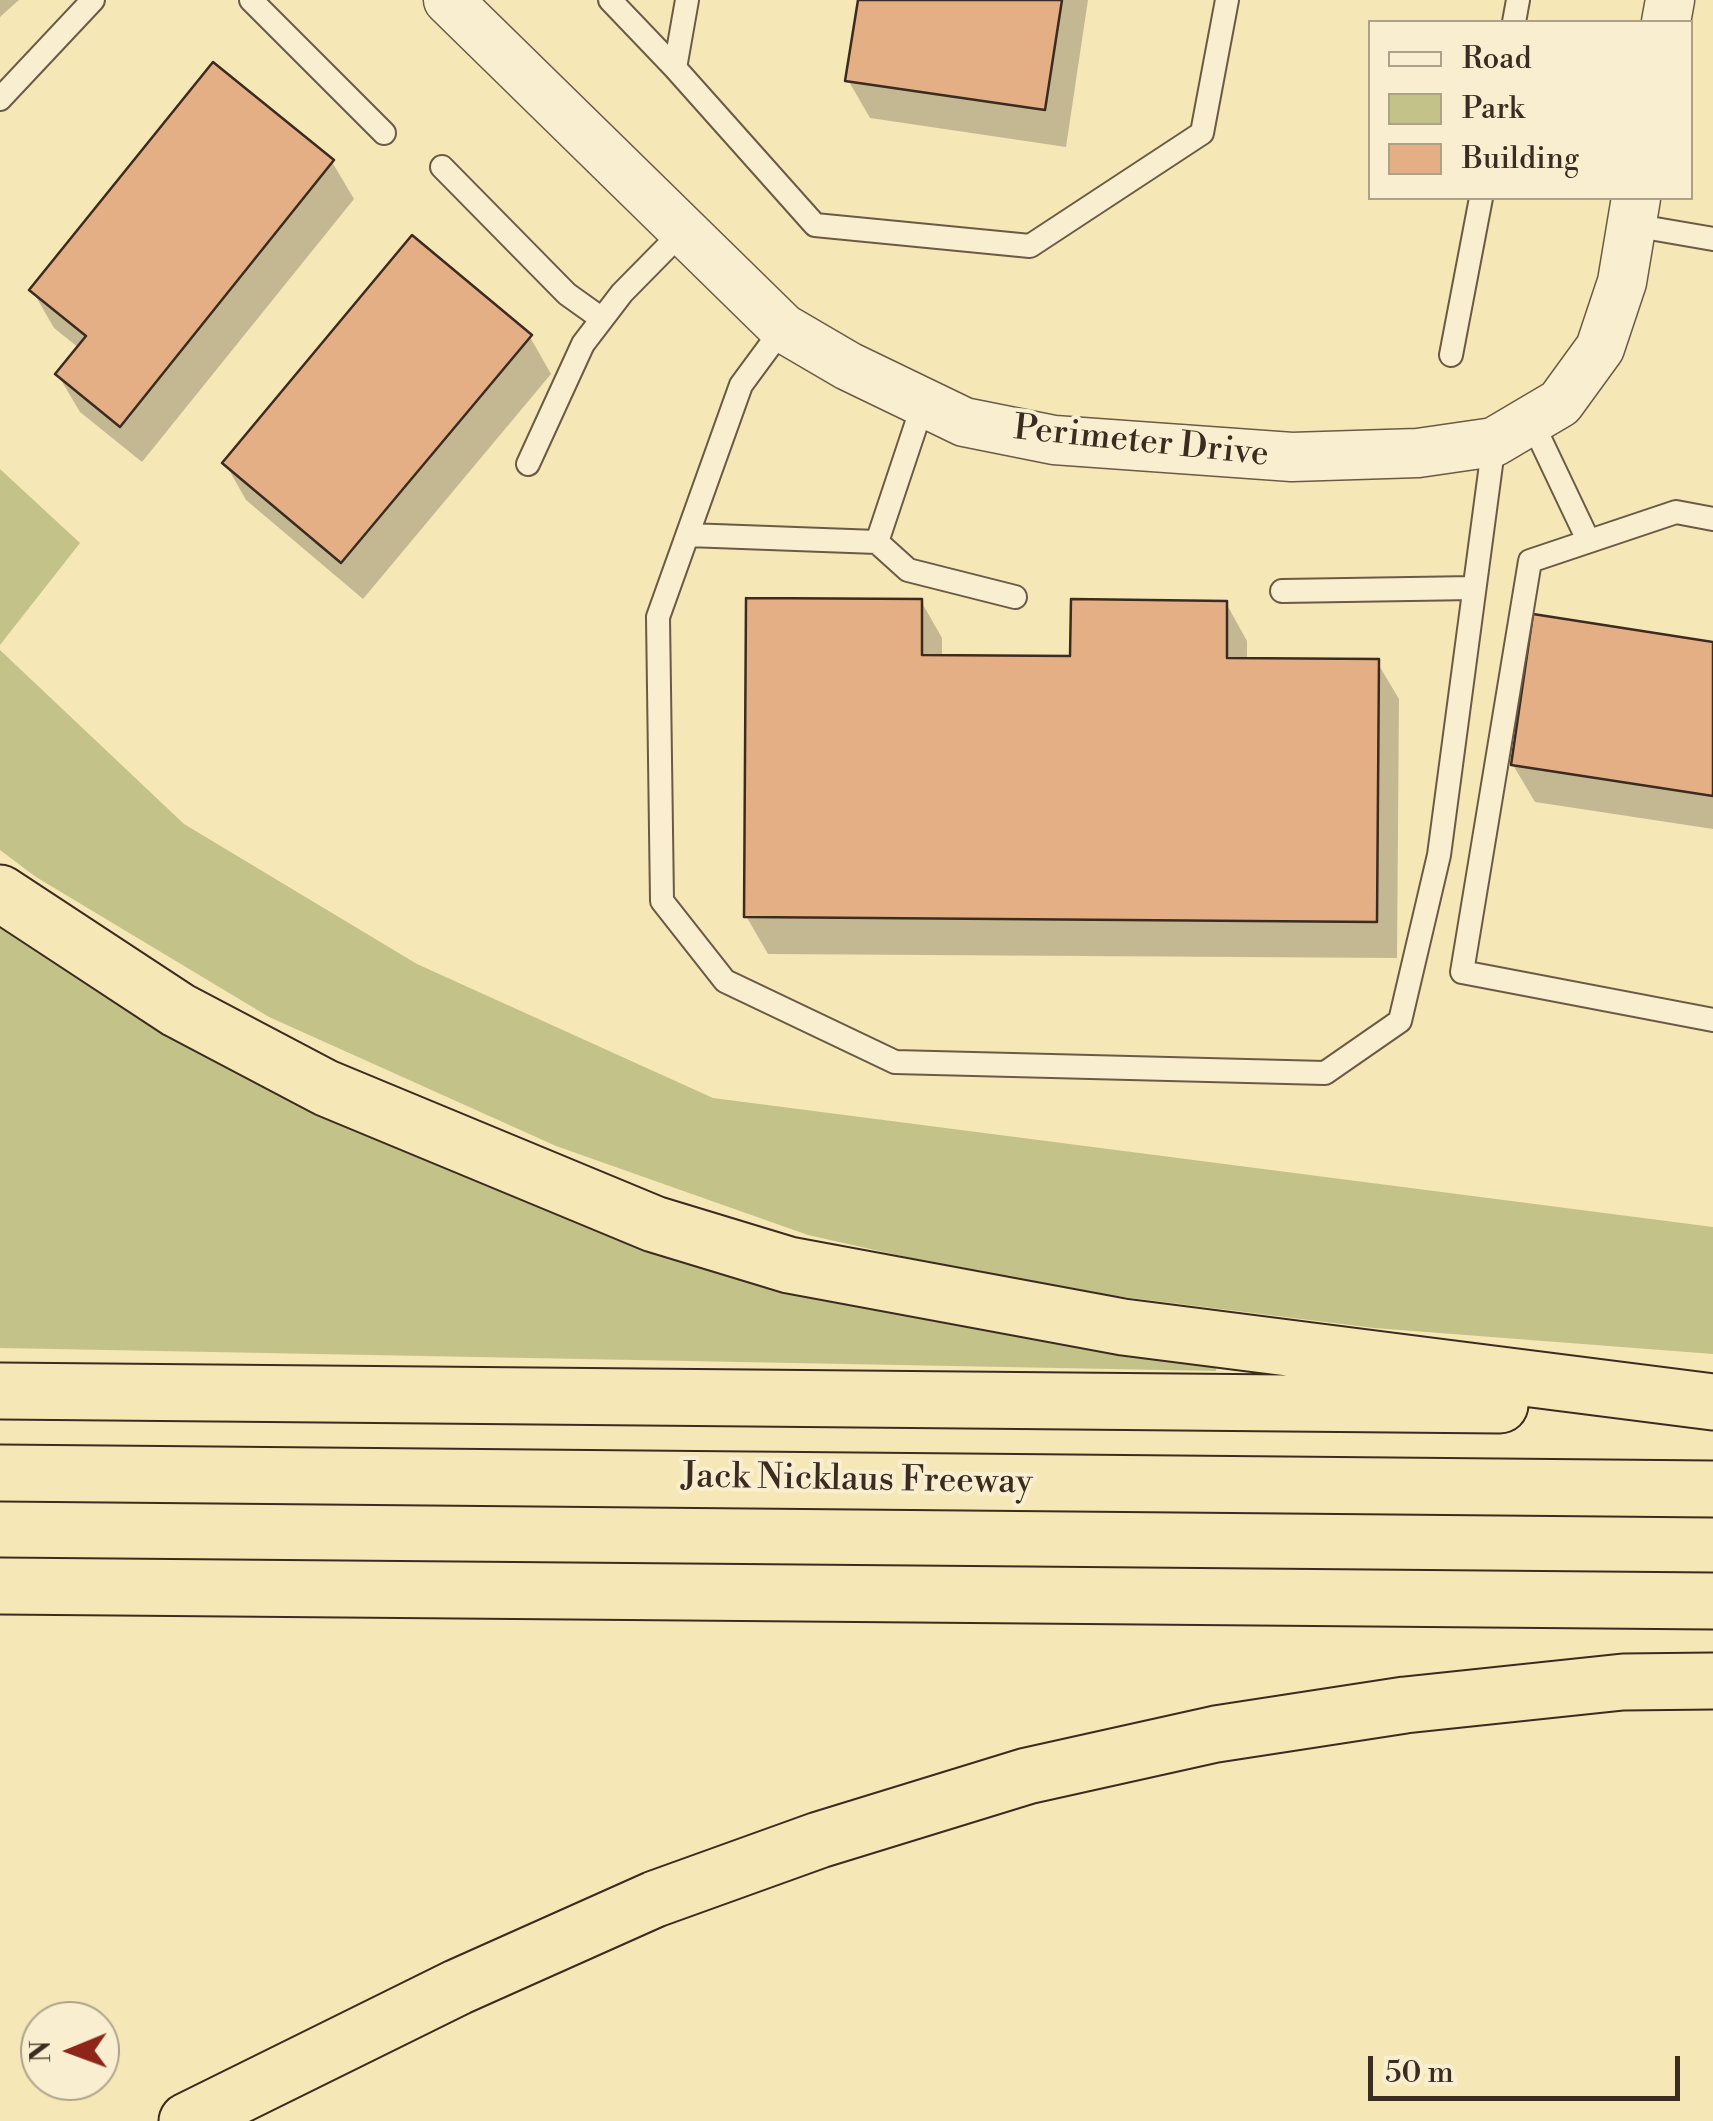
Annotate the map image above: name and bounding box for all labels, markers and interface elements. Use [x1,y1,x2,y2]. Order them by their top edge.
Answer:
legend [1368,20,1693,200]
text: Road [1462,40,1532,78]
text: Park [1462,90,1524,128]
text: Building [1462,140,1579,178]
street label: Perimeter Drive [1011,409,1271,477]
street label: Jack Nicklaus Freeway [681,1457,1033,1505]
north arrow [20,2001,120,2101]
scale bar [1373,2036,1686,2098]
text: N [24,2040,59,2063]
text: 50 m [1385,2054,1454,2092]

